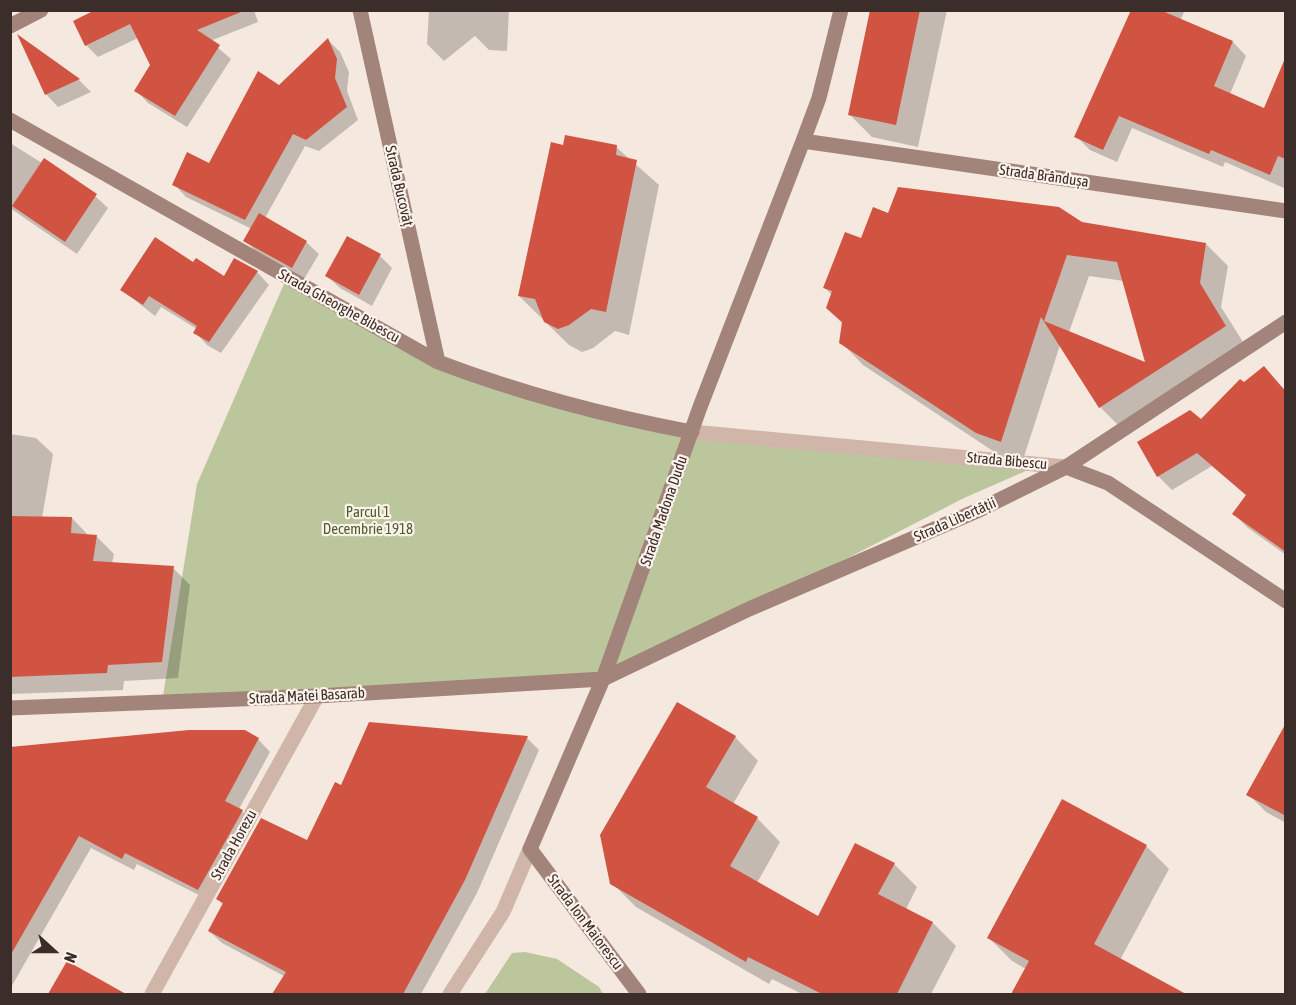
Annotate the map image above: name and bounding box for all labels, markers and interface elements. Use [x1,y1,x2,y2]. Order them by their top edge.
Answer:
street label: Strada Bucovăț [381,144,417,228]
street label: Strada Brândușa [998,161,1090,191]
street label: Strada Gheorghe Bibescu [275,265,403,347]
street label: Strada Bibescu [966,449,1048,473]
street label: Strada Madona Dudu [637,454,691,568]
street label: Strada Libertății [911,494,999,546]
park label: Parcul 1 Decembrie 1918 [323,503,413,538]
street label: Strada Matei Basarab [249,684,365,708]
street label: Strada Horezu [207,807,261,883]
street label: Strada Ion Maiorescu [543,871,627,973]
north arrow [24,921,84,981]
text: N [61,950,81,965]

